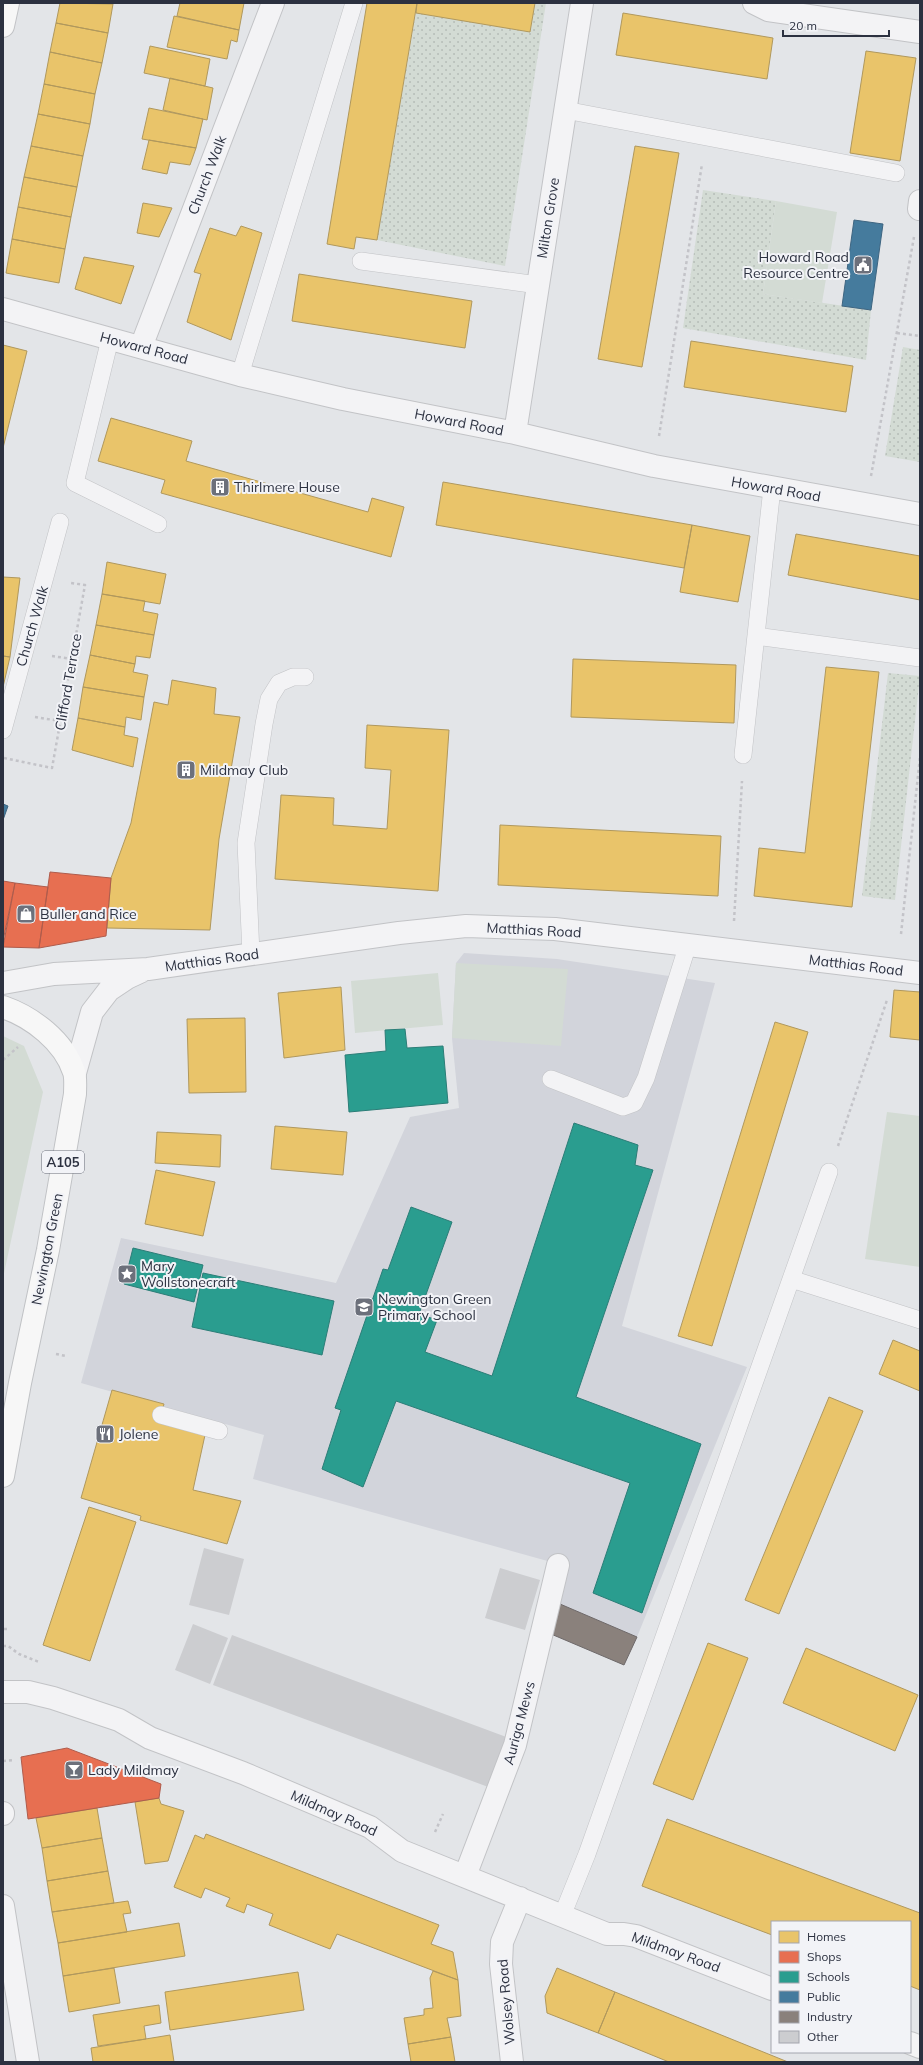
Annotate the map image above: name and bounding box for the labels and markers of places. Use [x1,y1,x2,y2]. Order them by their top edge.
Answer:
place label: Howard Road Resource Centre [743,248,849,282]
public building icon: Howard Road Resource Centre [852,254,874,276]
building icon: Thirlmere House [209,476,231,498]
place label: Thirlmere House [234,478,340,496]
building icon: Mildmay Club [175,759,197,781]
place label: Mildmay Club [200,761,288,779]
shop icon: Buller and Rice [15,903,37,925]
place label: Buller and Rice [40,905,137,923]
place label: Mary Wollstonecraft [141,1257,236,1291]
place icon: Mary Wollstonecraft [116,1263,138,1285]
place label: Newington Green Primary School [378,1290,491,1324]
school or university icon: Newington Green Primary School [353,1296,375,1318]
restaurant icon: Jolene [94,1423,116,1445]
place label: Jolene [119,1425,158,1443]
bar icon: Lady Mildmay [63,1759,85,1781]
place label: Lady Mildmay [88,1761,179,1779]

